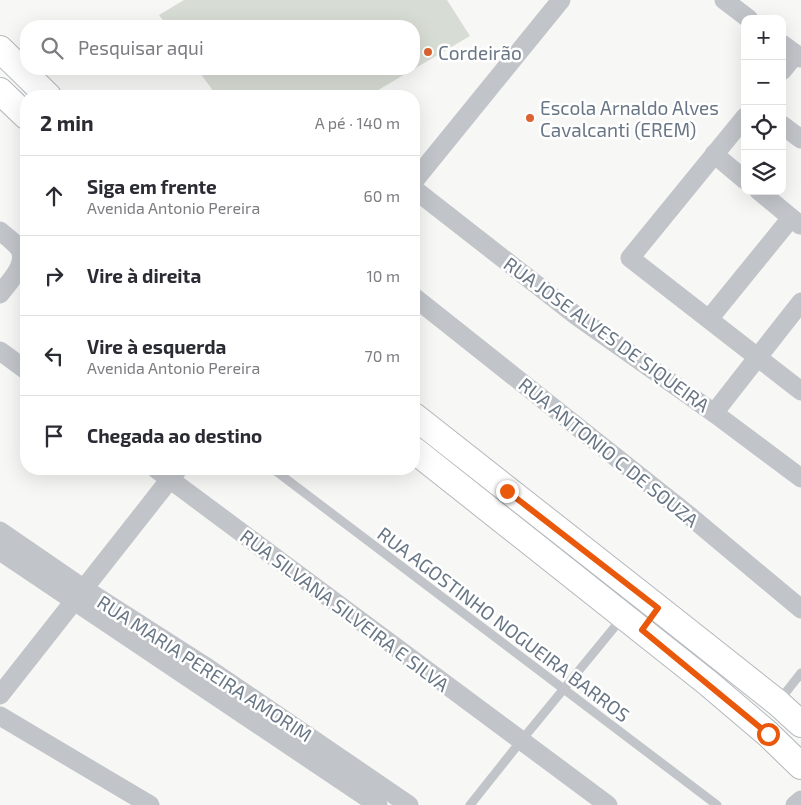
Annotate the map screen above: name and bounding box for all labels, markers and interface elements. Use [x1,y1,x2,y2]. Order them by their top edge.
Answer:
map controls [741,15,786,195]
button: + [741,15,786,60]
search box [20,20,420,75]
icon: search [38,34,66,62]
text: Pesquisar aqui [78,36,204,59]
place label: Cordeirão [438,41,522,64]
marker: Cordeirão [422,46,434,58]
button: − [741,60,786,105]
place label: Escola Arnaldo Alves Cavalcanti (EREM) [540,96,719,141]
button: locate [741,105,786,150]
text: 2 min [40,110,94,135]
marker: Escola Arnaldo Alves Cavalcanti (EREM) [524,112,536,124]
text: A pé · 140 m [315,113,400,132]
button: layers [741,150,786,195]
text: Siga em frente [87,175,217,198]
icon: ahead [40,182,68,210]
text: 60 m [364,186,400,205]
text: Avenida Antonio Pereira [87,198,260,217]
street label: RUA JOSE ALVES DE SIQUEIRA [500,252,714,416]
icon: right [40,262,68,290]
text: Vire à direita [87,264,201,287]
text: 10 m [366,266,400,285]
text: Vire à esquerda [87,335,226,358]
icon: left [40,342,68,370]
text: 70 m [365,346,400,365]
text: Avenida Antonio Pereira [87,358,260,377]
street label: RUA ANTONIO C DE SOUZA [514,372,704,532]
icon: arrive [40,422,68,450]
text: Chegada ao destino [87,424,262,447]
route end [496,480,519,503]
street label: RUA AGOSTINHO NOGUEIRA BARROS [373,522,635,726]
street label: RUA SILVANA SILVEIRA E SILVA [236,524,454,696]
street label: RUA MARIA PEREIRA AMORIM [93,590,317,746]
route start [757,723,780,746]

